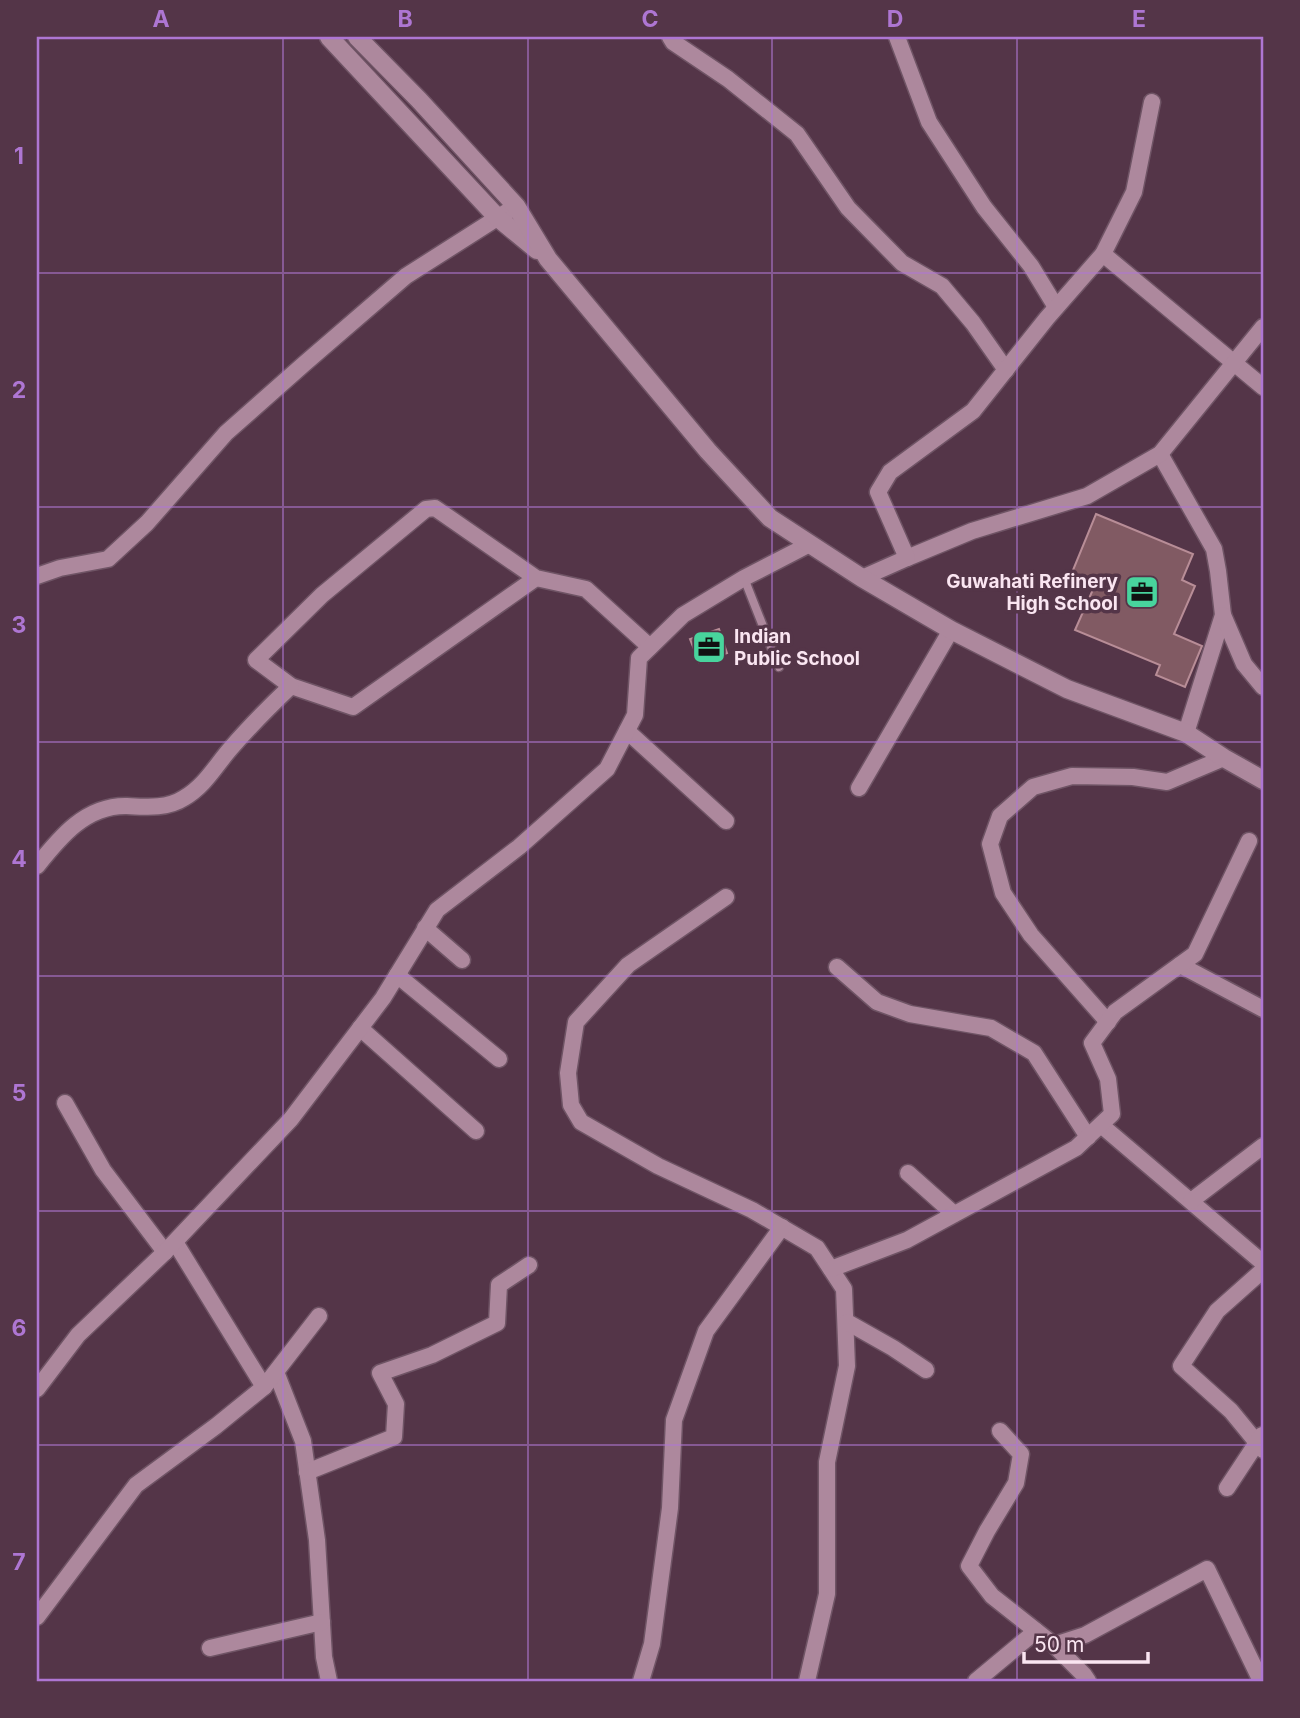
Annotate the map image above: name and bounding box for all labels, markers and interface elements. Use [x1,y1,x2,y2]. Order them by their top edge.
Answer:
text: A [152,5,170,33]
text: B [397,5,413,33]
text: C [641,5,659,33]
text: D [887,5,903,33]
text: E [1132,5,1146,33]
text: 1 [14,142,24,170]
text: 2 [12,376,26,404]
place label: Guwahati Refinery High School [946,570,1119,615]
office icon: Guwahati Refinery High School [1123,573,1161,611]
text: 3 [12,611,26,639]
place label: Indian Public School [734,625,860,670]
office icon: Indian Public School [690,628,728,666]
text: 4 [11,845,27,873]
text: 5 [12,1079,26,1107]
text: 6 [12,1314,26,1342]
text: 7 [12,1548,26,1576]
scale bar [1024,1620,1148,1664]
text: 50 m [1034,1632,1084,1657]

